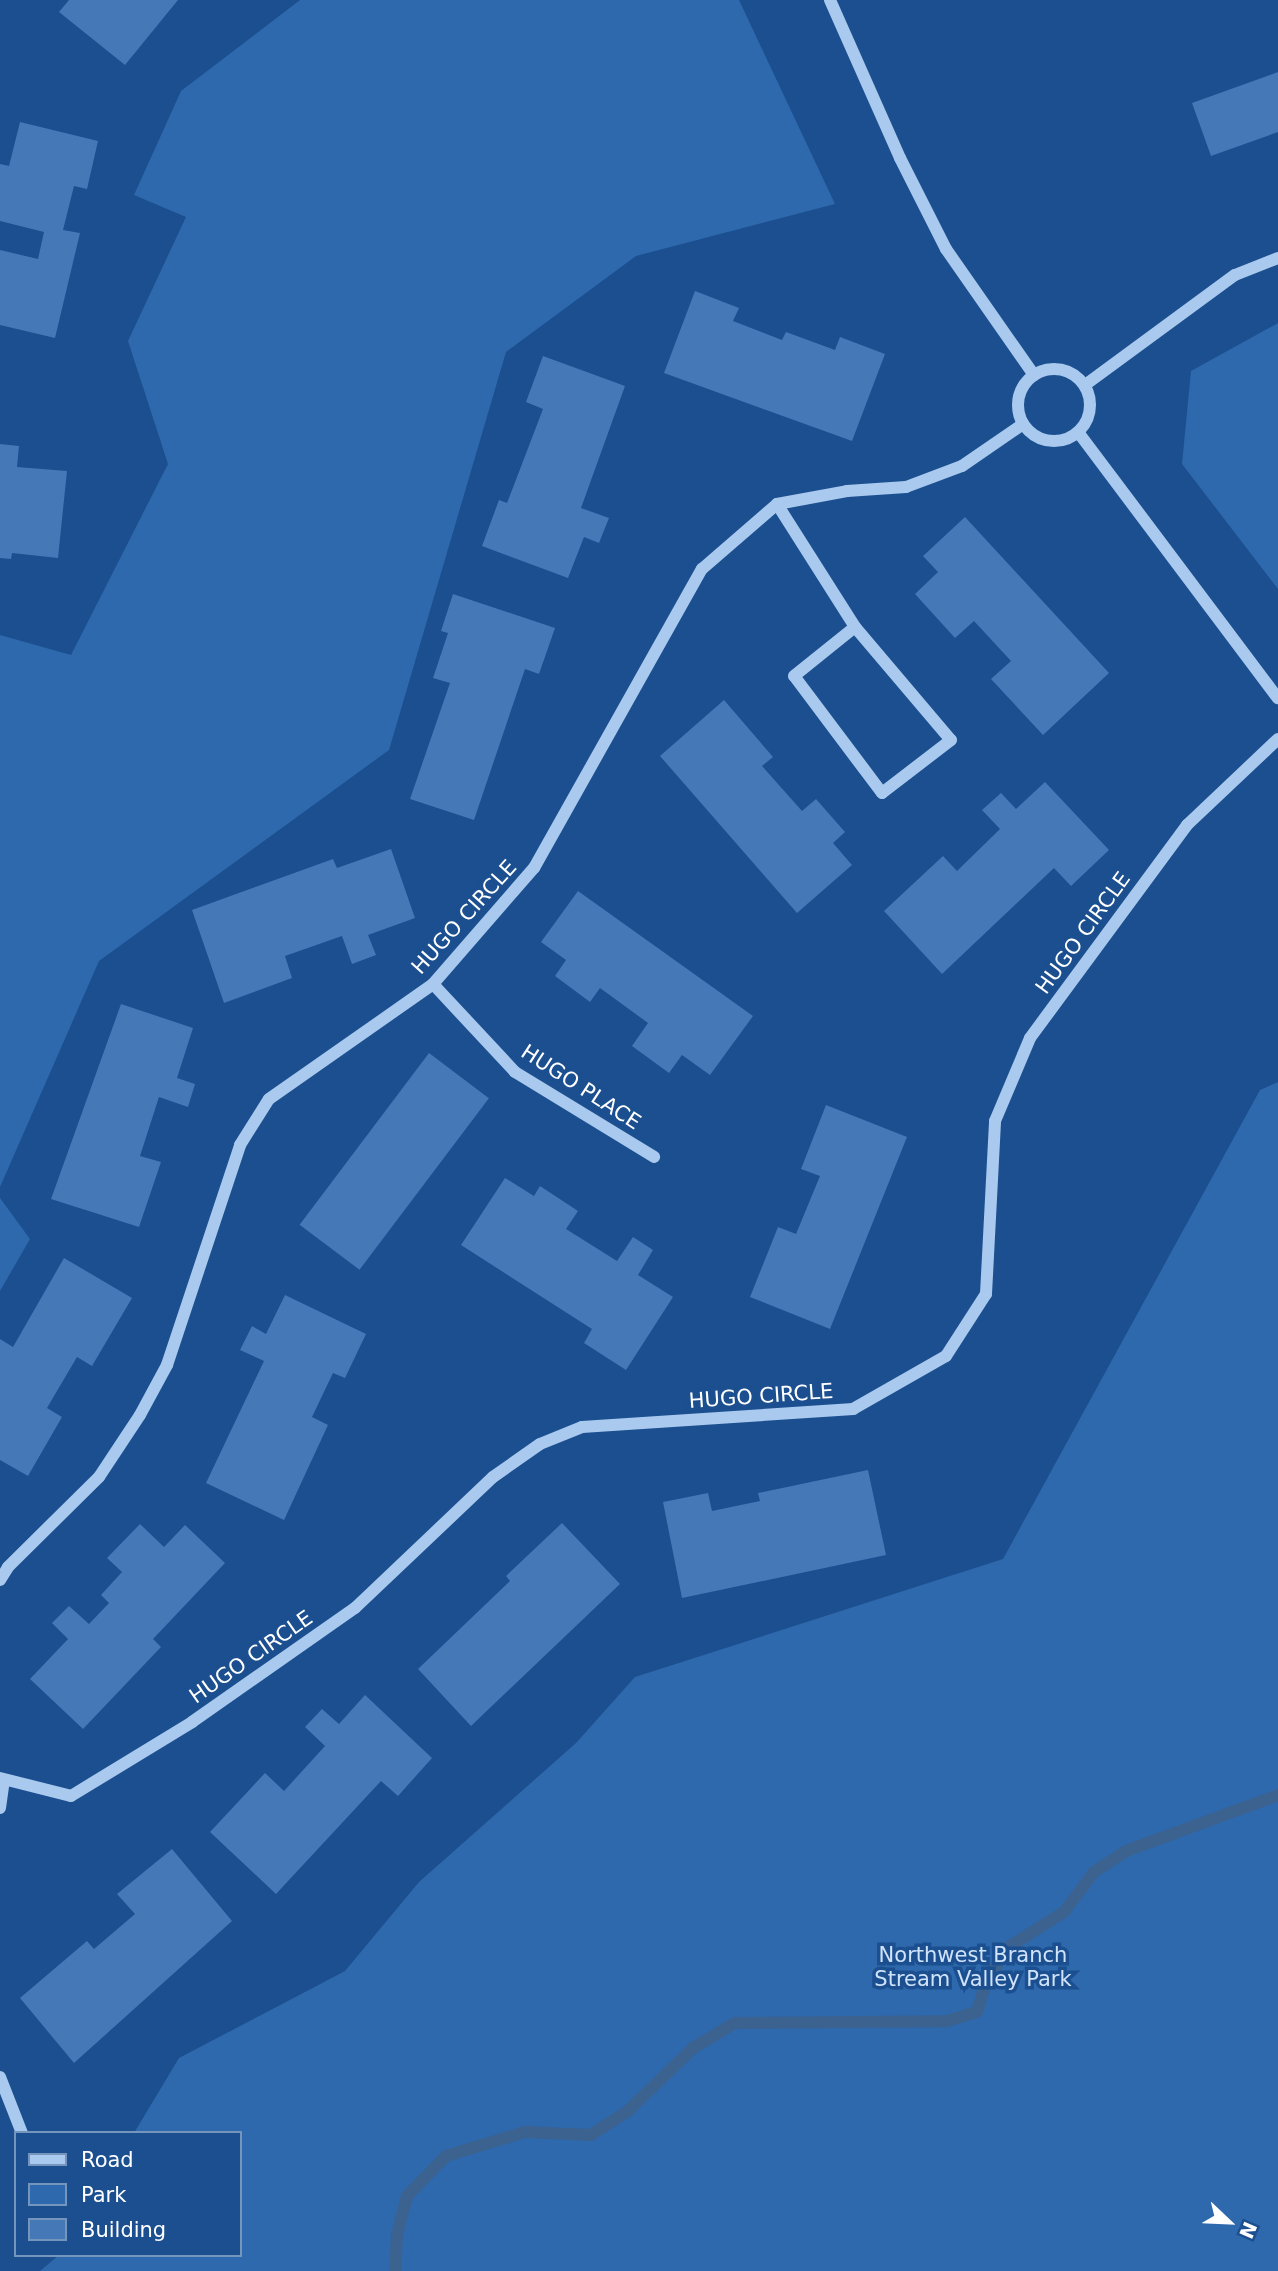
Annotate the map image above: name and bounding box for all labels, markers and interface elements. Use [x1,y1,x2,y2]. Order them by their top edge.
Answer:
street label: HUGO CIRCLE [406,855,522,979]
street label: HUGO CIRCLE [1030,867,1136,999]
street label: HUGO PLACE [517,1039,645,1135]
street label: HUGO CIRCLE [688,1378,834,1414]
street label: HUGO CIRCLE [185,1605,317,1709]
park label: Northwest Branch Stream Valley Park [874,1942,1072,1992]
legend [14,2131,242,2257]
text: Road [81,2148,134,2172]
text: Park [81,2183,126,2207]
north arrow [1194,2187,1264,2257]
text: Building [81,2218,166,2242]
text: N [1235,2219,1262,2242]

